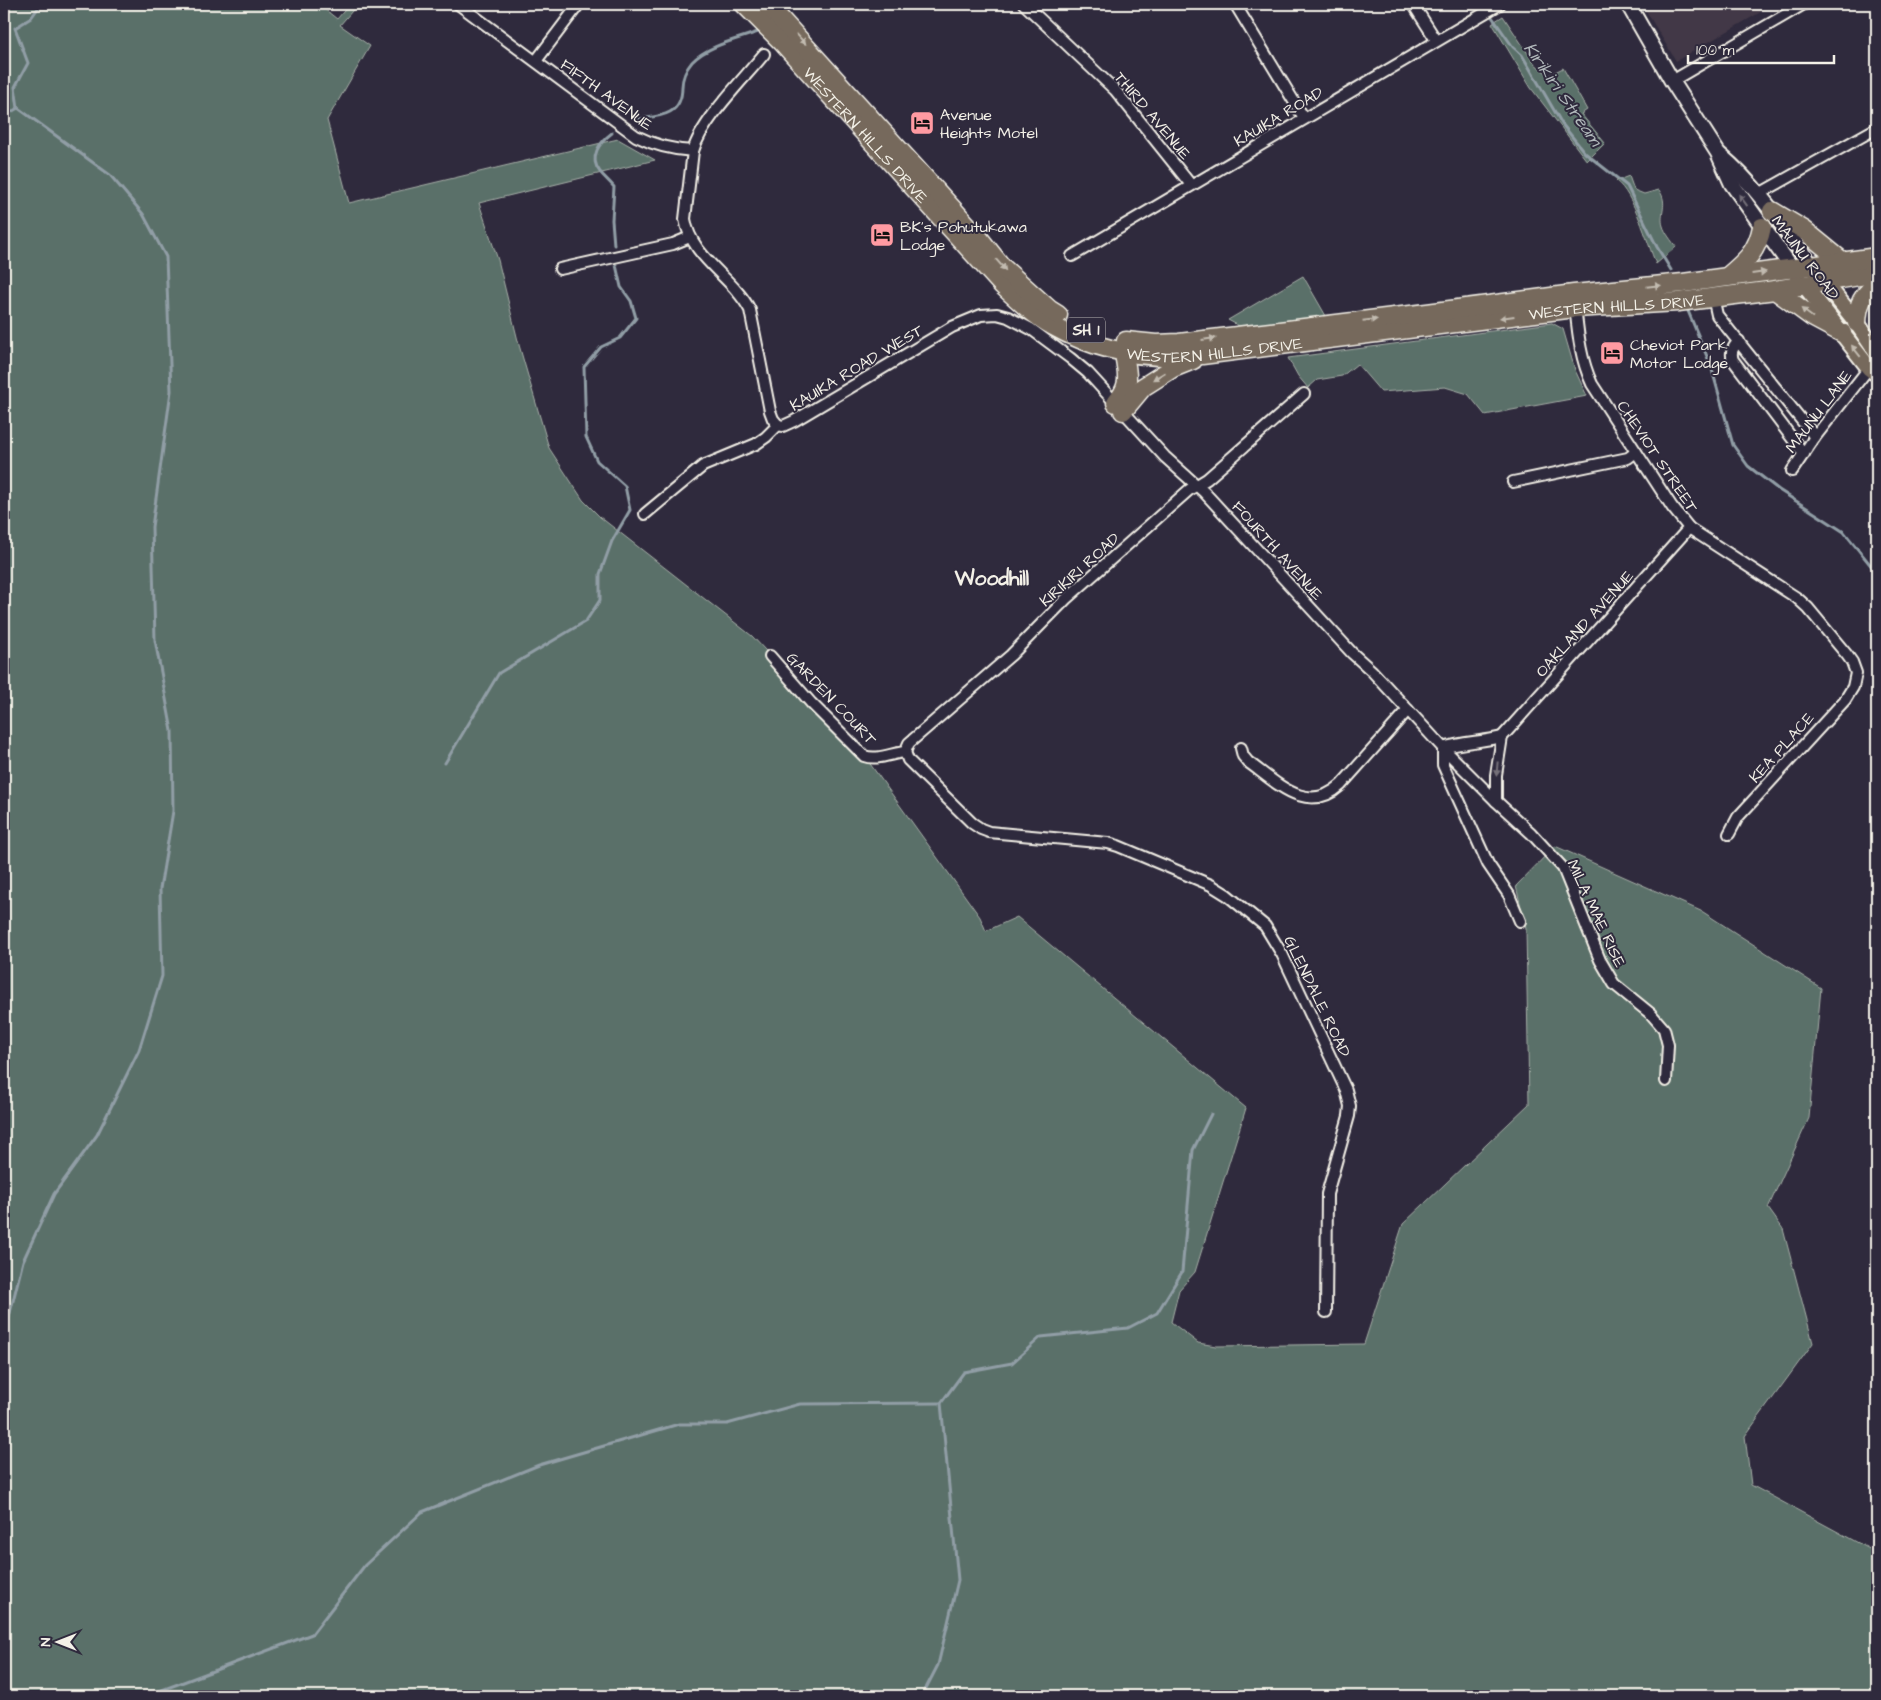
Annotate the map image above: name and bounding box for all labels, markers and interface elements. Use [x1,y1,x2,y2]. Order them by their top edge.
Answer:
scale bar [1688,32,1835,64]
one-way arrow [795,33,807,45]
water label: Kirikiri Stream [1517,37,1609,153]
text: 100 m [1696,40,1735,61]
street label: FIFTH AVENUE [556,54,657,136]
street label: WESTERN HILLS DRIVE [798,63,933,209]
street label: THIRD AVENUE [1109,67,1196,165]
street label: KAUIKA ROAD [1230,82,1327,152]
place label: Avenue Heights Motel [940,104,1038,145]
hotel icon: Avenue Heights Motel [909,110,935,136]
one-way arrow [1738,193,1748,207]
street label: MAUNU ROAD [1766,211,1844,304]
place label: BK's Pohutukawa Lodge [900,216,1027,257]
hotel icon: BK's Pohutukawa Lodge [869,222,895,248]
one-way arrow [996,259,1007,272]
one-way arrow [1752,269,1768,277]
one-way arrow [1646,282,1662,290]
street label: WESTERN HILLS DRIVE [1527,289,1707,326]
one-way arrow [1800,308,1814,318]
one-way arrow [1499,313,1515,321]
one-way arrow [1363,316,1379,324]
road number: SH 1 [1067,318,1105,342]
street label: KAUIKA ROAD WEST [786,319,927,416]
street label: WESTERN HILLS DRIVE [1125,332,1304,368]
place label: Cheviot Park Motor Lodge [1630,334,1728,375]
one-way arrow [1201,335,1217,343]
hotel icon: Cheviot Park Motor Lodge [1599,340,1625,366]
one-way arrow [1850,345,1861,358]
street label: MAUNU LANE [1780,365,1858,458]
one-way arrow [1152,372,1165,381]
street label: CHEVIOT STREET [1612,396,1703,517]
street label: FOURTH AVENUE [1227,496,1328,605]
street label: KIRIKIRI ROAD [1035,528,1125,612]
district label: Woodhill [954,564,1030,593]
street label: OAKLAND AVENUE [1531,565,1639,682]
street label: GARDEN COURT [781,647,881,750]
street label: KEA PLACE [1744,707,1820,788]
one-way arrow [1493,761,1501,777]
street label: MILA MAE RISE [1562,856,1631,971]
street label: GLENDALE ROAD [1278,932,1356,1061]
north arrow [32,1618,82,1668]
text: N [36,1637,56,1646]

